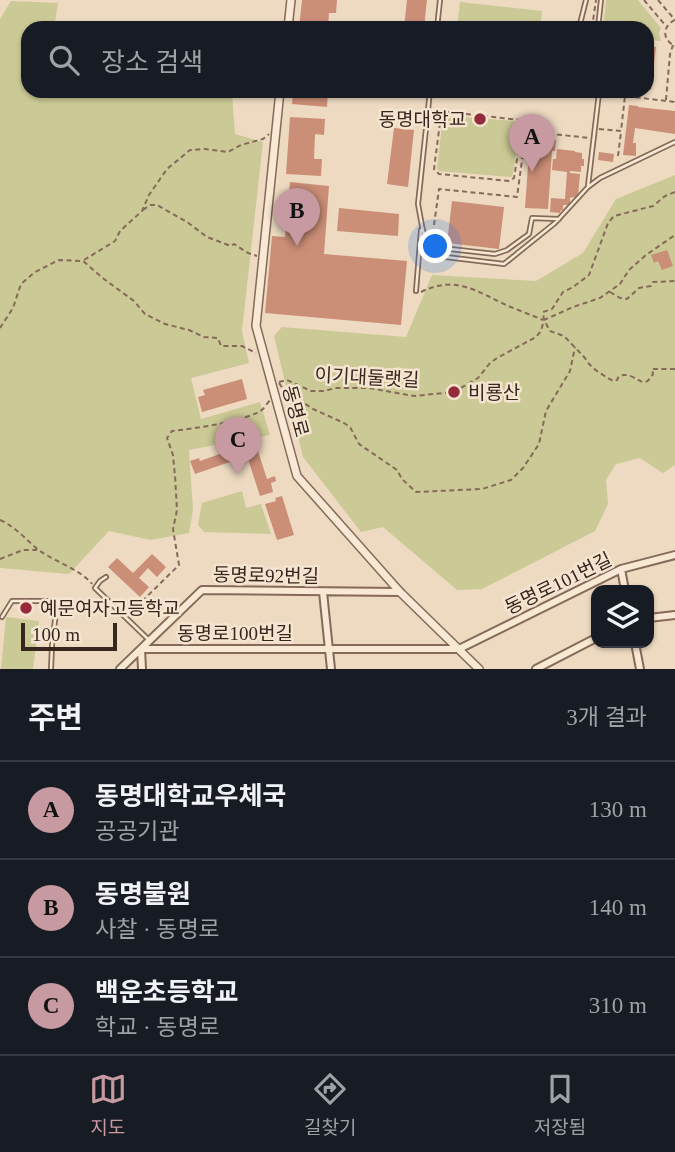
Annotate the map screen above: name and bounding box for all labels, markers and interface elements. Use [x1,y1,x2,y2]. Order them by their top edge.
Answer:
search box [21,21,654,98]
icon: search [45,41,83,79]
text: 장소 검색 [101,48,203,77]
place label: 동명대학교 [379,109,466,130]
marker: 동명대학교 [472,111,488,127]
pin: A [509,114,555,172]
pin: B [274,188,320,246]
your location [418,229,452,263]
street label: 이기대둘랫길 [314,364,420,391]
place label: 비룡산 [468,382,520,403]
street label: 동명로 [279,383,312,439]
marker: 비룡산 [446,384,462,400]
pin: C [215,417,261,475]
street label: 동명로101번길 [502,549,615,618]
street label: 동명로92번길 [213,564,319,587]
map controls [591,585,654,648]
button: layers [591,585,654,648]
place label: 예문여자고등학교 [40,598,180,619]
marker: 예문여자고등학교 [18,600,34,616]
scale bar [21,620,117,652]
street label: 동명로100번길 [177,623,293,644]
text: 100 m [32,624,80,645]
text: 주변 [28,701,83,734]
text: 3개 결과 [566,705,647,730]
text: 동명대학교우체국 [95,782,286,811]
text: A [43,797,59,822]
text: 130 m [589,797,647,822]
text: 공공기관 [95,819,180,844]
text: 동명불원 [95,880,191,909]
text: B [43,895,59,920]
text: 140 m [589,895,647,920]
text: 사찰 · 동명로 [95,917,220,942]
text: 백운초등학교 [95,978,239,1007]
text: C [43,993,59,1018]
text: 310 m [589,993,647,1018]
text: 학교 · 동명로 [95,1015,220,1040]
tab: 지도 [89,1070,127,1139]
tab: 길찾기 [304,1070,356,1139]
tab: 저장됨 [534,1070,586,1139]

